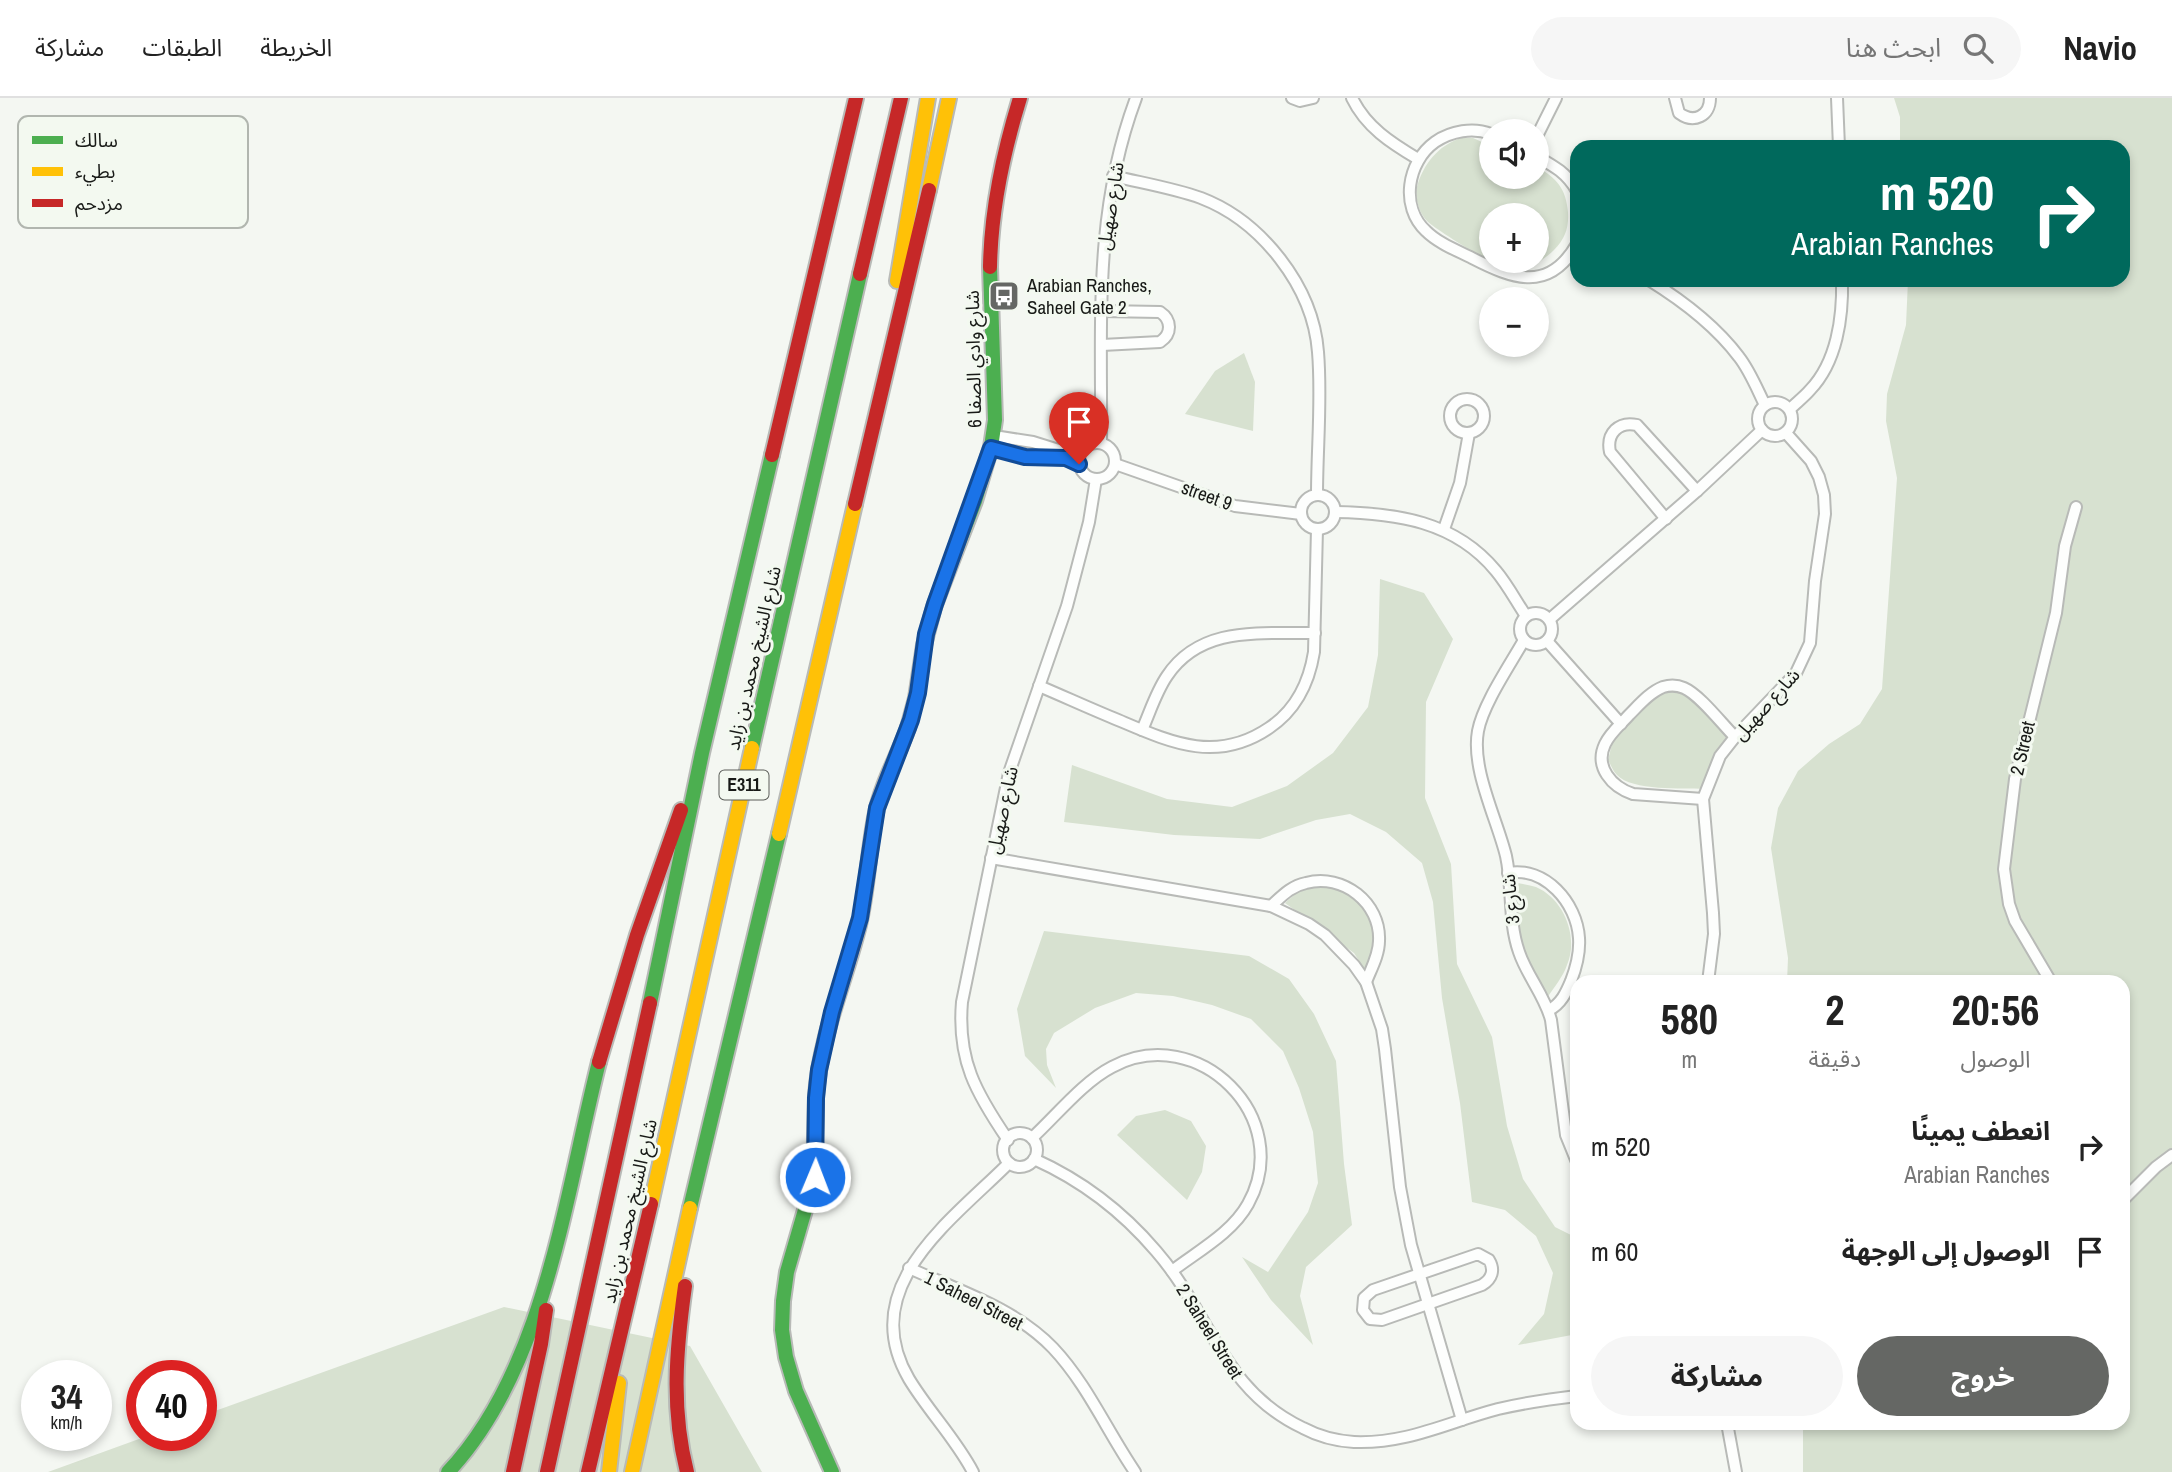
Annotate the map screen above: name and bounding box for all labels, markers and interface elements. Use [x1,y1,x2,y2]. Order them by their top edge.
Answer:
search box [1531,17,2021,80]
text: Navio [2063,26,2137,70]
icon: search [1959,29,1997,67]
text: ابحث هنا [1846,30,1941,65]
text: مشاركة [35,31,104,63]
text: الطبقات [142,31,222,63]
text: الخريطة [260,31,332,63]
legend [18,116,248,228]
map controls [1479,119,1549,357]
button: sound [1479,119,1549,189]
text: سالك [75,127,118,153]
text: بطيء [75,158,115,186]
text: 520 m [1880,159,1994,225]
street label: شارع صهيل [1090,160,1131,252]
icon: right [2018,168,2109,259]
text: مزدحم [75,190,123,218]
button: + [1479,203,1549,273]
text: Arabian Ranches [1791,222,1994,265]
place label: Arabian Ranches, Saheel Gate 2 [1026,272,1152,320]
bus stop icon: Arabian Ranches, Saheel Gate 2 [987,279,1021,313]
button: − [1479,287,1549,357]
street label: شارع وادي الصفا 6 [959,290,990,428]
pin [1049,392,1109,464]
icon: arrive [1060,403,1098,441]
street label: street 9 [1178,474,1236,516]
street label: شارع الشيخ محمد بن زايد [719,563,789,753]
street label: شارع صهيل [1727,662,1806,746]
street label: 2 Street [2003,718,2041,778]
street label: شارع صهيل [980,764,1025,856]
road number: E311 [720,770,768,800]
street label: 3 شارع [1494,873,1527,925]
text: 2 [1825,982,1844,1038]
text: 20:56 [1951,982,2040,1038]
text: 580 [1661,991,1718,1047]
text: دقيقة [1809,1043,1861,1074]
text: الوصول [1961,1043,2030,1074]
text: m [1681,1044,1697,1075]
text: انعطف يمينًا [1911,1113,2050,1148]
street label: شارع الشيخ محمد بن زايد [595,1116,665,1306]
icon: right [2071,1128,2109,1166]
text: 520 m [1591,1129,1650,1164]
position arrow [778,1140,852,1214]
text: Arabian Ranches [1904,1159,2050,1190]
text: الوصول إلى الوجهة [1842,1233,2050,1268]
icon: arrive [2071,1233,2109,1271]
text: 60 m [1591,1234,1638,1269]
street label: 1 Saheel Street [920,1264,1028,1336]
street label: 2 Saheel Street [1171,1279,1250,1384]
button: مشاركة [1591,1336,1843,1416]
button: خروج [1857,1336,2109,1416]
speed limit sign: 40 [126,1360,217,1451]
text: 34 [51,1373,82,1420]
text: km/h [51,1410,83,1435]

